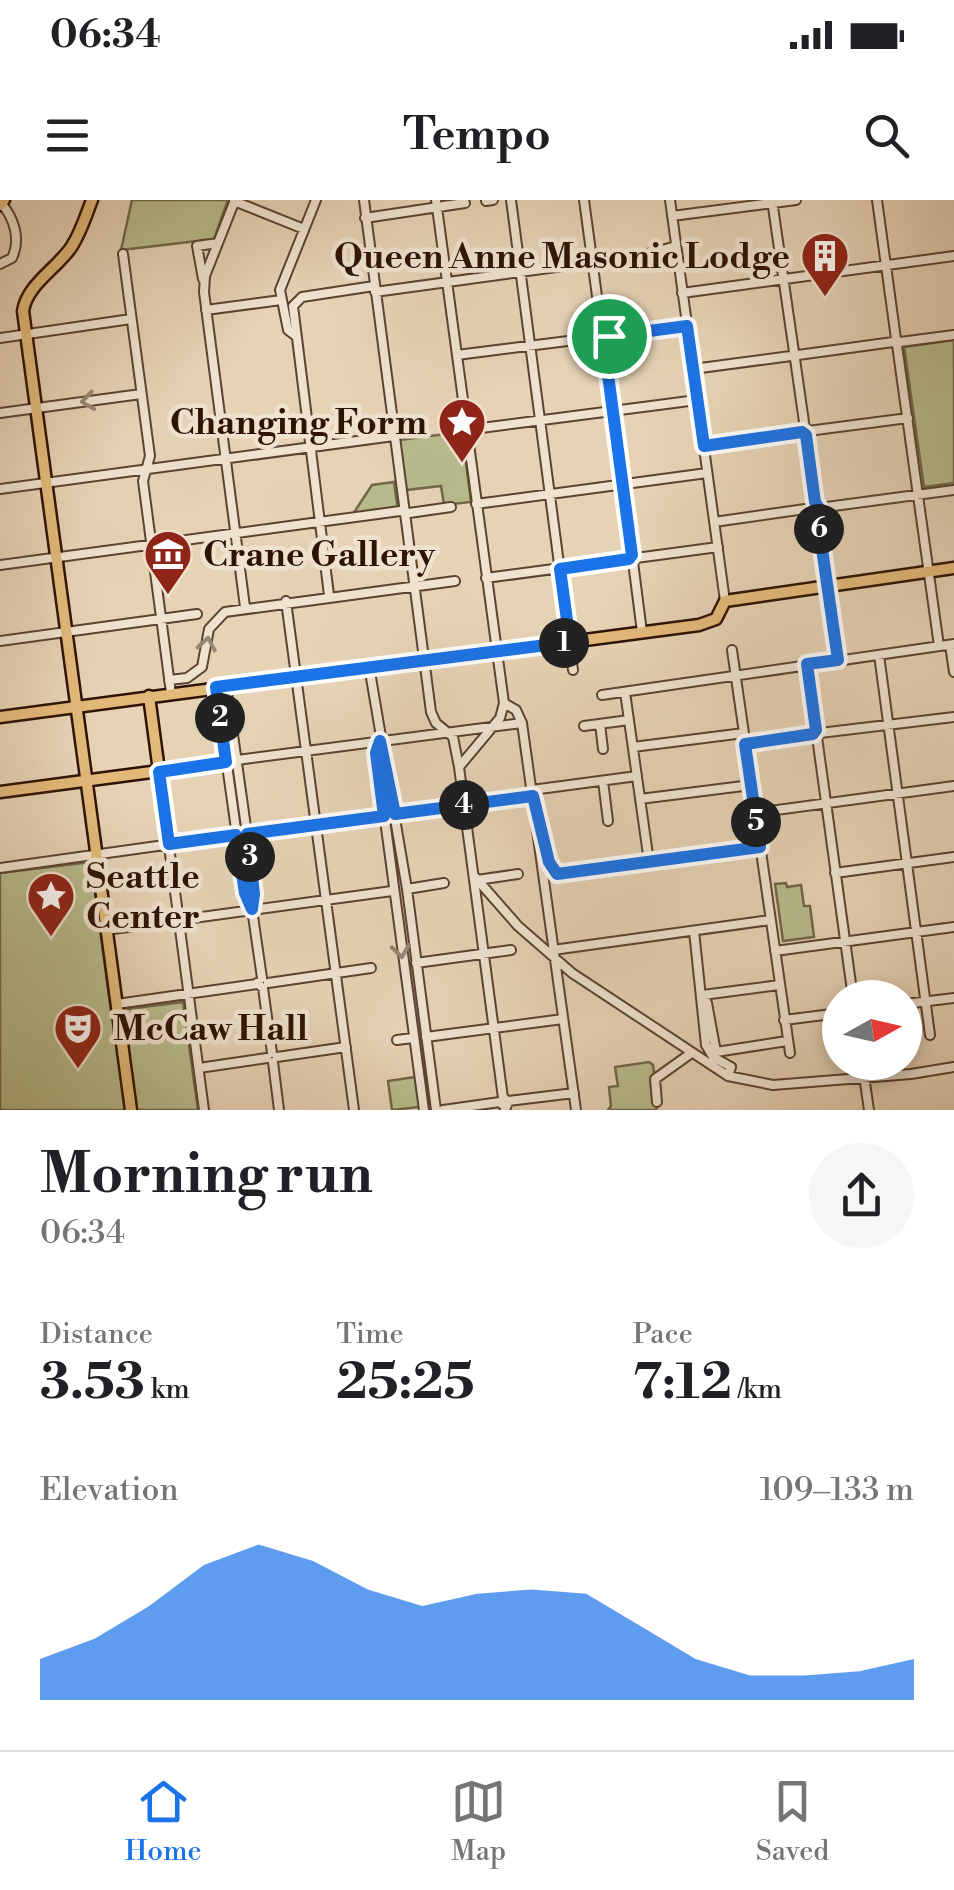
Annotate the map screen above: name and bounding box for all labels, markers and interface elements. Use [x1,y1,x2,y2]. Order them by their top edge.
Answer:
text: 06:34 [50,12,161,59]
text: Tempo [403,107,551,164]
icon: menu [40,108,95,163]
icon: search [859,108,914,163]
building icon: Queen Anne Masonic Lodge [799,230,851,298]
place label: Queen Anne Masonic Lodge [334,236,790,279]
pin [567,294,652,379]
icon: arrive [582,309,637,364]
one-way arrow [80,389,97,410]
place icon: Changing Form [436,396,488,464]
place label: Changing Form [170,402,427,445]
pin: 6 [794,504,844,554]
text: 6 [810,511,828,546]
museum icon: Crane Gallery [142,528,194,596]
place label: Crane Gallery [203,534,435,577]
pin: 1 [539,618,589,668]
text: 1 [557,625,571,660]
one-way arrow [195,636,217,653]
pin: 2 [195,693,245,743]
text: 2 [211,700,229,735]
pin: 4 [439,780,489,830]
text: 4 [455,787,473,822]
pin: 5 [731,797,781,847]
text: 5 [747,804,765,839]
pin: 3 [225,832,275,882]
text: 3 [242,839,258,874]
place label: Seattle Center [86,856,200,939]
place icon: Seattle Center [25,870,77,938]
one-way arrow [389,943,410,960]
north arrow [822,980,922,1080]
map controls [822,980,922,1080]
theatre icon: McCaw Hall [52,1002,104,1070]
place label: McCaw Hall [113,1008,308,1051]
text: Morning run [40,1141,373,1210]
button: share [809,1143,914,1248]
text: 06:34 [40,1213,125,1253]
text: Distance [40,1317,153,1352]
text: Time [336,1317,404,1352]
text: Pace [633,1317,693,1352]
text: 3.53 [40,1352,145,1414]
text: 25:25 [336,1352,475,1414]
text: 7:12 [633,1352,732,1414]
text: km [145,1372,190,1407]
text: /km [732,1372,782,1407]
text: Elevation [40,1470,179,1510]
text: 109–133 m [760,1470,914,1510]
tab: Home [125,1774,202,1869]
tab: Map [451,1774,506,1869]
tab: Saved [756,1774,829,1869]

